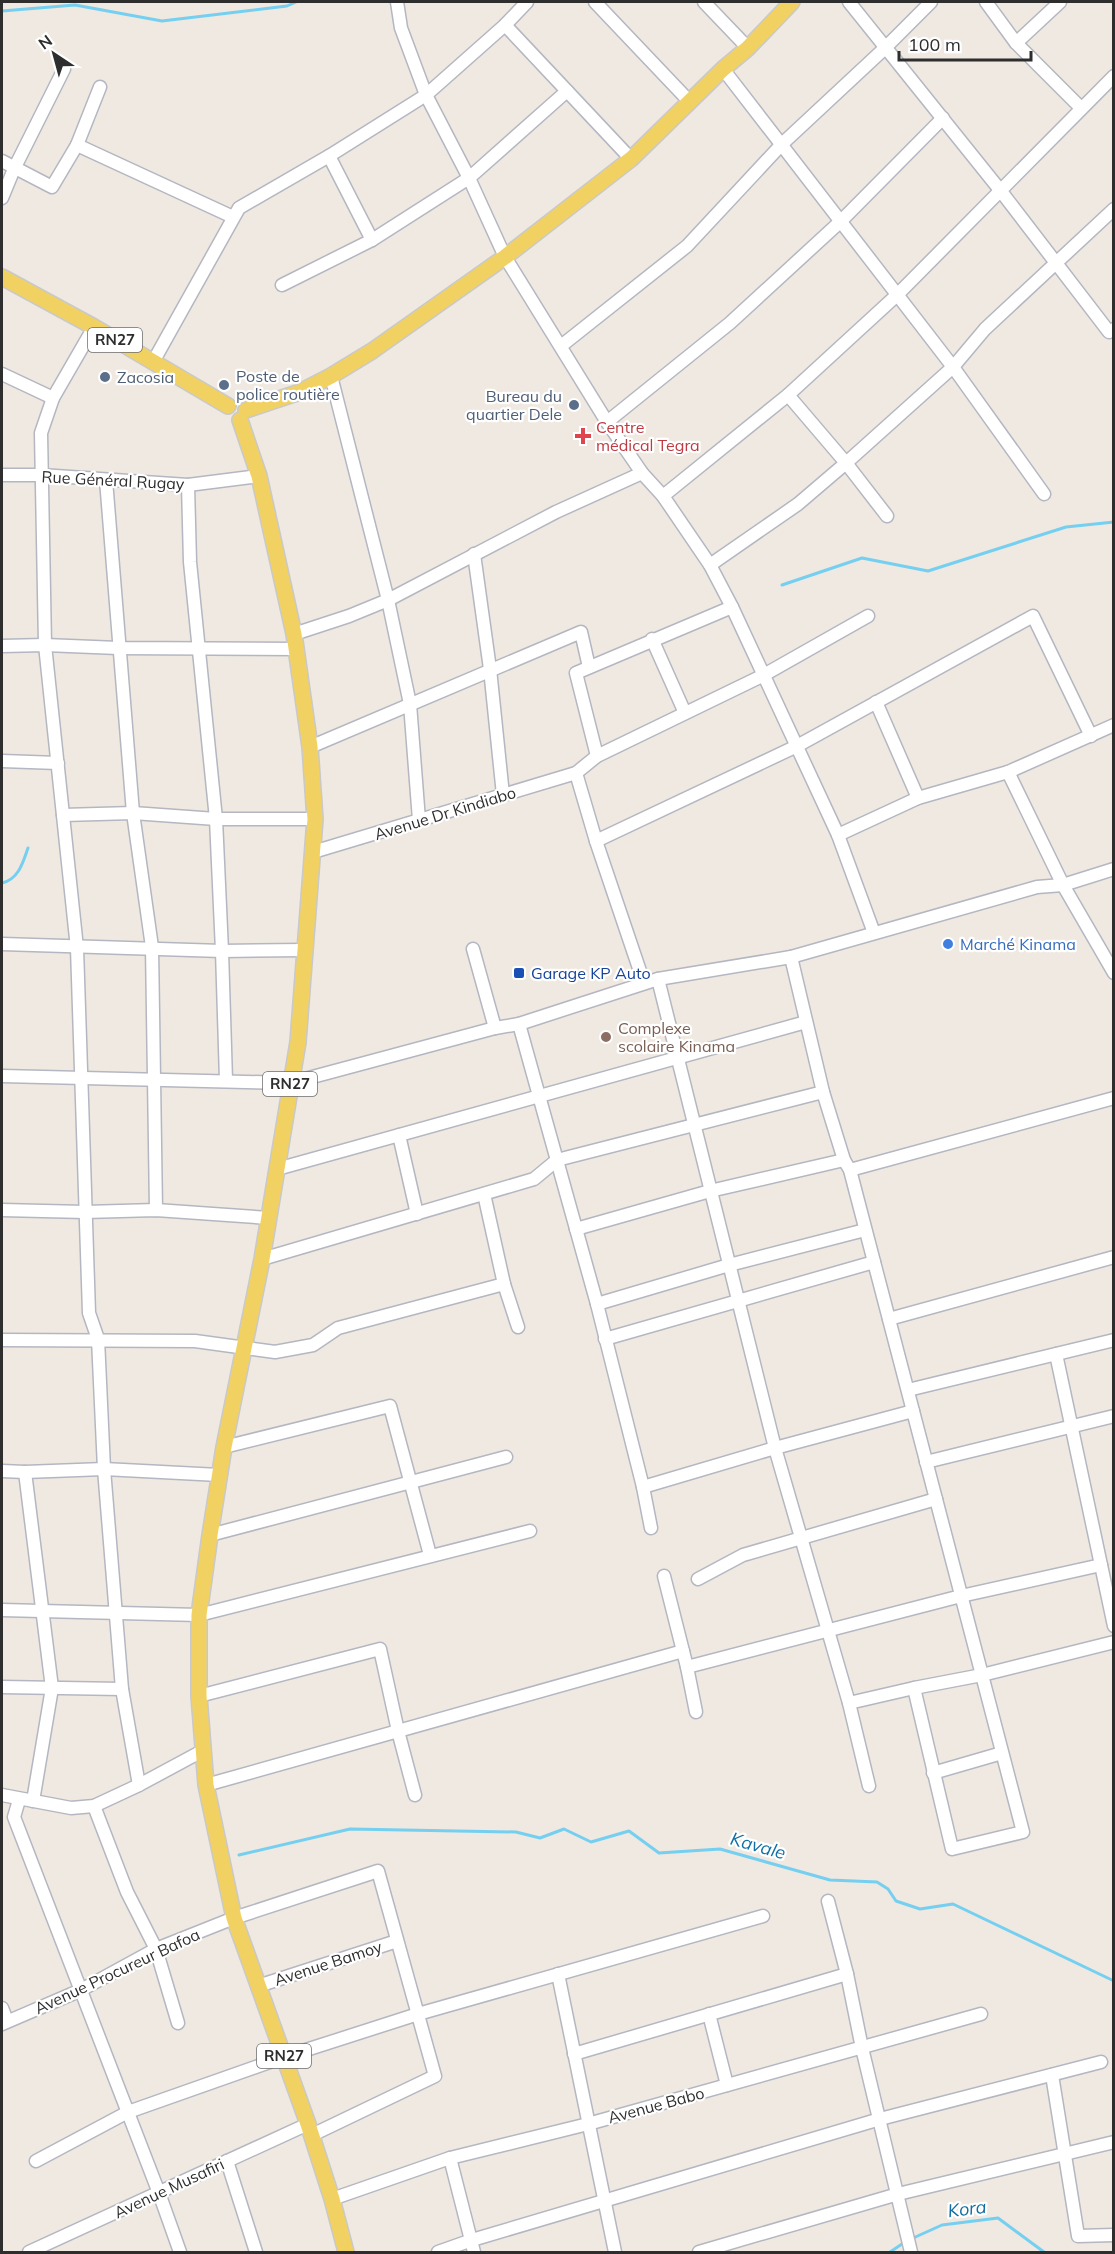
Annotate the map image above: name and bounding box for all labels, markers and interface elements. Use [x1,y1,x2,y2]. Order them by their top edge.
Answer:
north arrow [24,24,84,84]
scale bar [899,24,1031,62]
text: N [34,30,56,54]
text: 100 m [908,33,961,56]
road number: RN27 [88,328,142,352]
place label: Poste de police routière [236,366,340,404]
place label: Zacosia [117,367,174,387]
marker: Zacosia [98,370,112,384]
marker: Poste de police routière [217,378,231,392]
place label: Bureau du quartier Dele [466,386,562,424]
marker: Bureau du quartier Dele [567,398,581,412]
place label: Centre médical Tegra [596,417,700,455]
marker: Centre médical Tegra [574,427,592,445]
street label: Rue Général Rugay [41,466,185,494]
street label: Avenue Dr Kindiabo [372,782,518,844]
place label: Marché Kinama [960,934,1076,954]
marker: Marché Kinama [941,937,955,951]
place label: Garage KP Auto [531,963,651,983]
marker: Garage KP Auto [512,966,526,980]
place label: Complexe scolaire Kinama [618,1018,735,1056]
marker: Complexe scolaire Kinama [599,1030,613,1044]
road number: RN27 [263,1072,317,1096]
water label: Kavale [728,1827,789,1864]
street label: Avenue Procureur Bafoa [31,1924,203,2018]
street label: Avenue Bamoy [272,1936,385,1990]
road number: RN27 [257,2044,311,2068]
street label: Avenue Babo [606,2083,706,2127]
street label: Avenue Musafiri [111,2154,227,2222]
water label: Kora [946,2195,988,2222]

